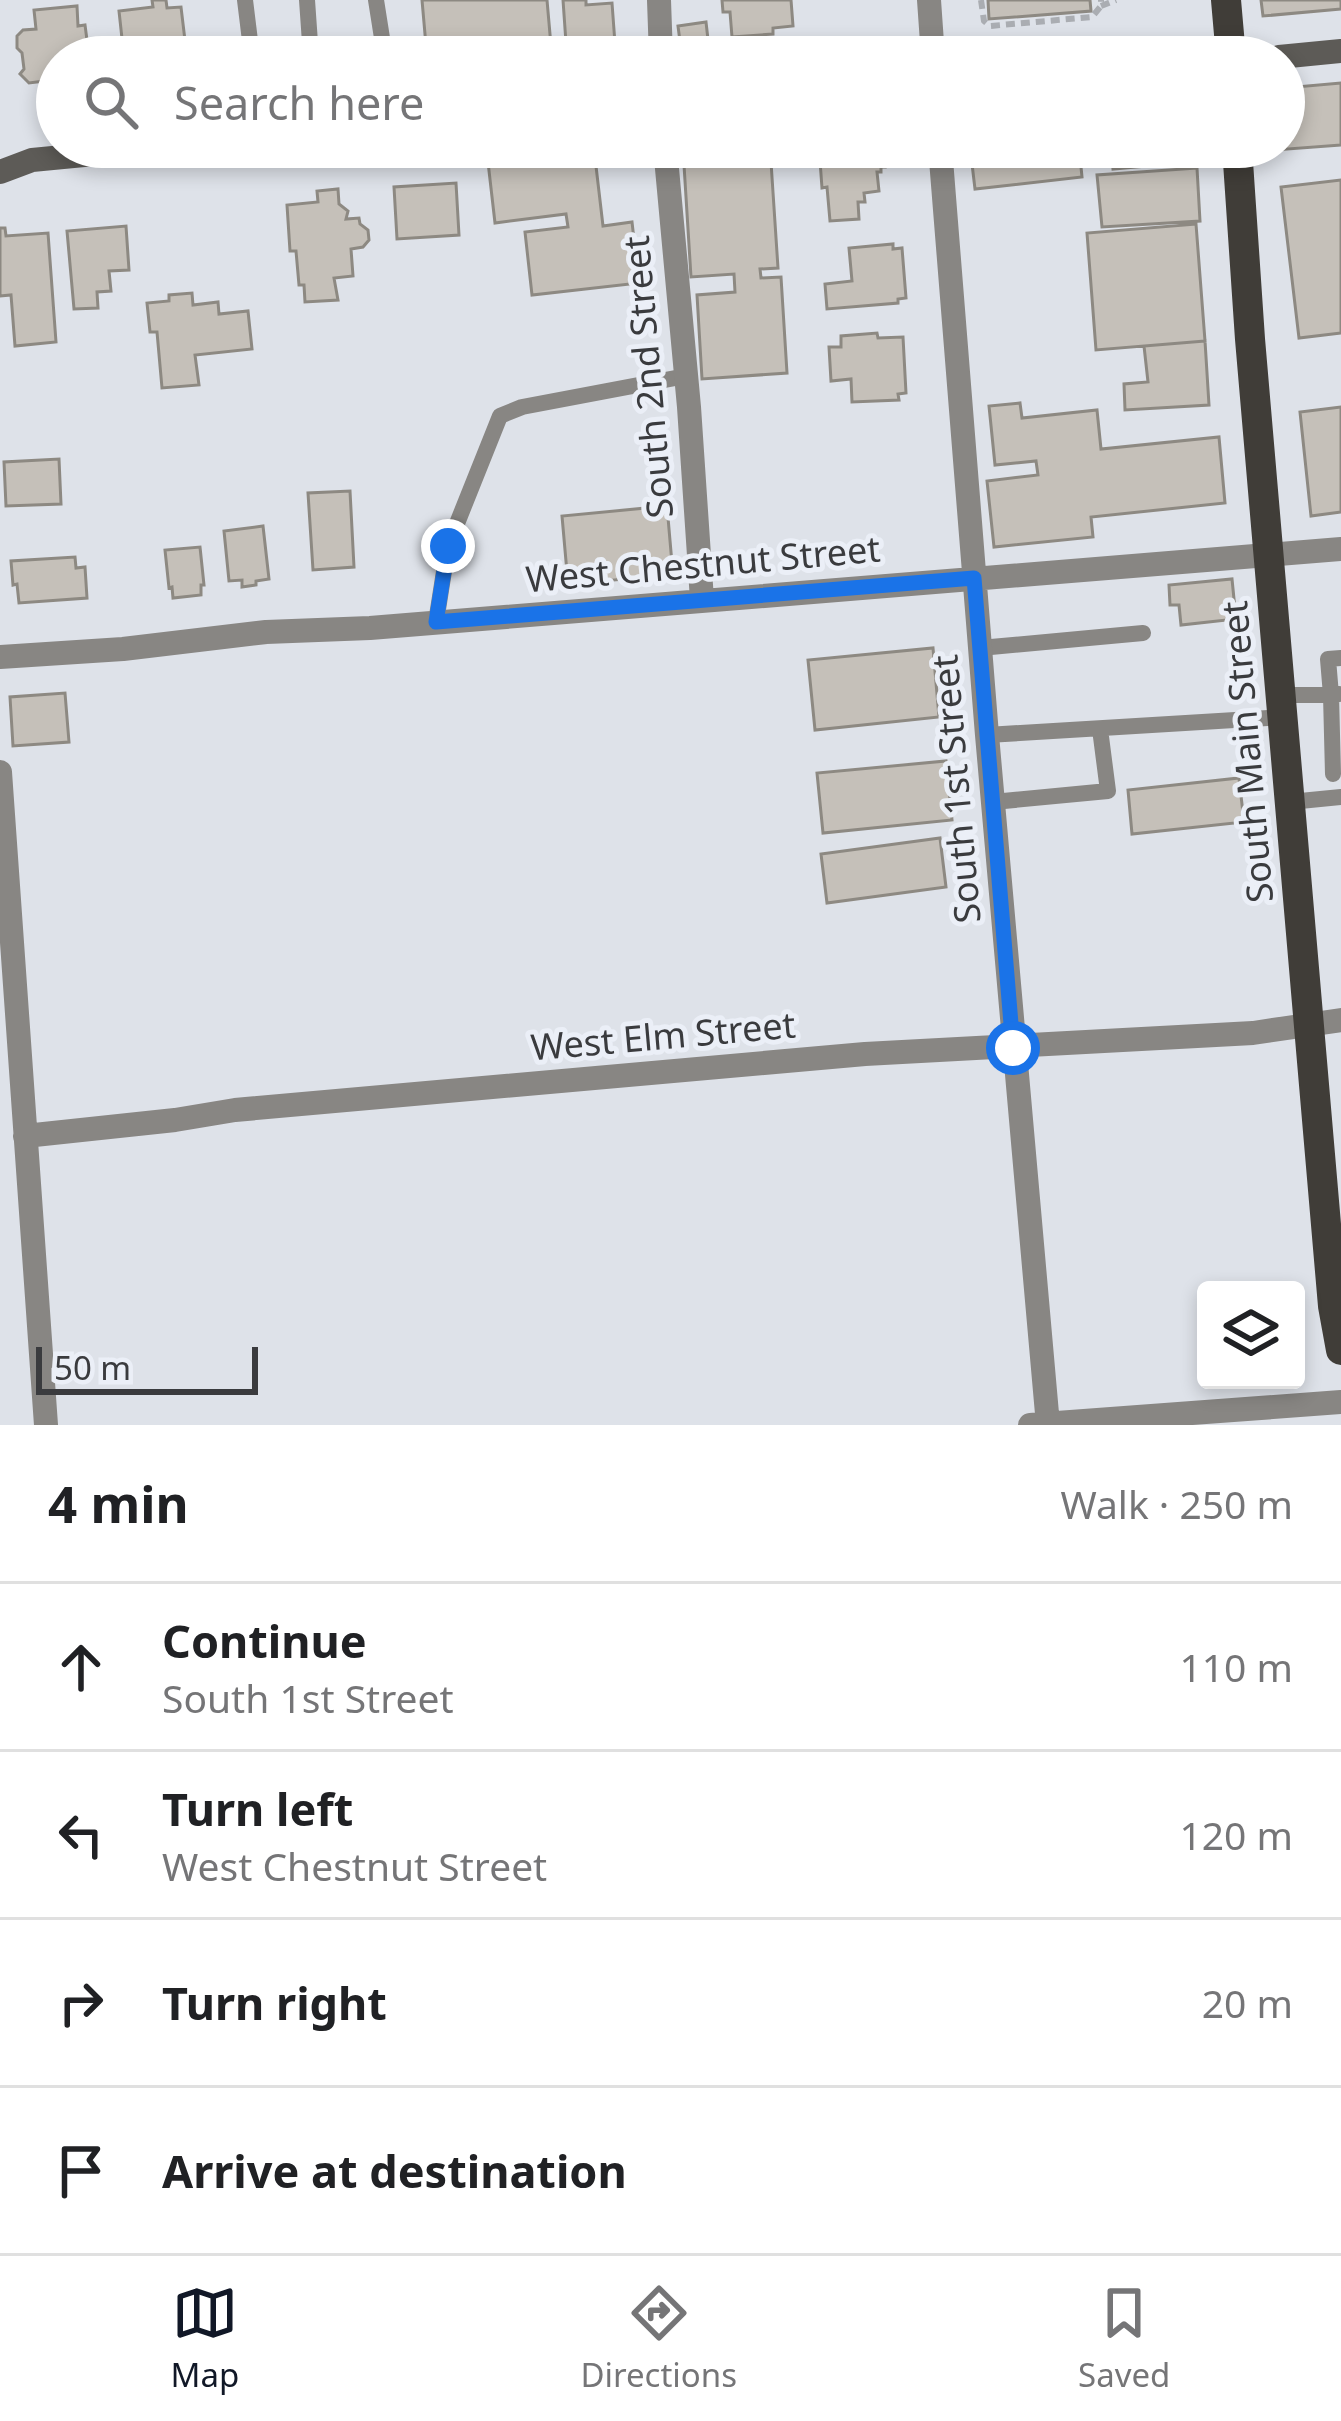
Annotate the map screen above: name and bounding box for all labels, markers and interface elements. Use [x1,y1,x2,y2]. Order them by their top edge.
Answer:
search box [36,36,1305,168]
icon: search [78,69,144,135]
text: Search here [174,72,424,133]
street label: South 2nd Street [611,234,684,520]
route end [421,519,475,573]
street label: West Chestnut Street [524,524,882,603]
street label: South Main Street [1209,599,1284,905]
street label: South 1st Street [919,653,992,925]
street label: West Elm Street [529,1000,797,1071]
route start [986,1021,1040,1075]
map controls [1197,1281,1305,1389]
button: layers [1197,1281,1305,1389]
scale bar [36,1341,258,1394]
text: 50 m [54,1345,131,1390]
text: 4 min [48,1468,189,1538]
text: Walk · 250 m [1060,1477,1293,1530]
text: Continue [162,1610,367,1671]
icon: ahead [48,1634,114,1700]
text: 110 m [1179,1640,1293,1693]
text: South 1st Street [162,1671,454,1724]
text: Turn left [162,1778,353,1839]
icon: left [48,1802,114,1868]
text: 120 m [1179,1808,1293,1861]
text: West Chestnut Street [162,1839,547,1892]
icon: right [48,1970,114,2036]
text: Turn right [162,1972,387,2033]
text: 20 m [1202,1976,1293,2029]
icon: arrive [48,2138,114,2204]
text: Arrive at destination [162,2140,627,2201]
tab: Map [171,2280,239,2397]
tab: Directions [580,2280,737,2397]
tab: Saved [1078,2280,1170,2397]

